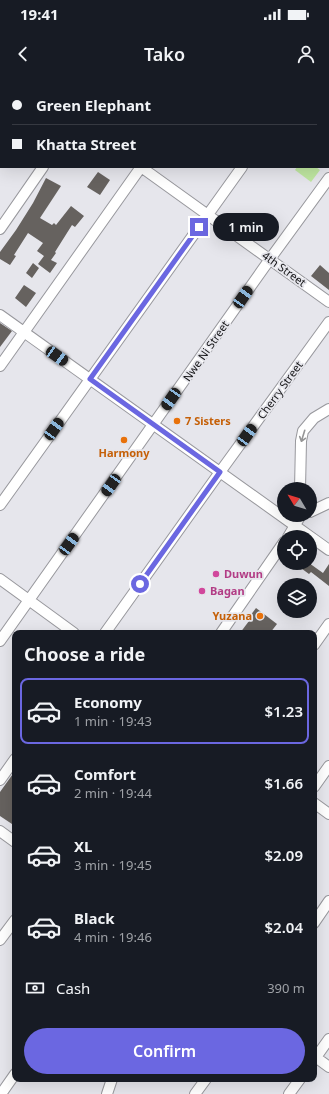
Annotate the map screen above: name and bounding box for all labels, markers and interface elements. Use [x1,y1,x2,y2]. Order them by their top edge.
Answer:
text: 19:41 [20,4,59,24]
text: Tako [144,42,185,66]
icon: back [12,43,34,65]
icon: person [295,43,317,65]
text: Green Elephant [36,95,151,115]
text: Khatta Street [36,134,136,154]
callout: 1 min [213,213,279,241]
route end [190,218,208,236]
text: 1 min [228,218,264,236]
street label: 4th Street [259,248,309,290]
car [231,284,255,310]
street label: Nwe Ni Street [179,317,232,384]
car [44,344,70,368]
street label: Cherry Street [253,358,306,422]
car [159,386,183,412]
place label: 7 Sisters [185,413,231,428]
car [42,416,66,442]
marker: 7 Sisters [172,416,182,426]
car [235,422,259,448]
one-way arrow [299,429,306,442]
marker: Harmony [119,435,129,445]
place label: Harmony [99,445,150,460]
car [99,472,123,498]
north arrow [277,482,317,522]
map controls [277,482,317,618]
button: locate [277,530,317,570]
car [57,531,81,557]
place label: Duwun [224,566,263,581]
marker: Duwun [211,569,221,579]
route start [131,575,149,593]
button: layers [277,578,317,618]
place label: Bagan [210,583,245,598]
marker: Bagan [197,586,207,596]
place label: Yuzana [213,608,252,623]
marker: Yuzana [255,611,265,621]
text: Choose a ride [24,642,145,666]
text: Economy [74,692,142,712]
icon: car [26,693,62,729]
text: $1.23 [265,701,303,721]
text: 1 min · 19:43 [74,712,152,730]
text: Comfort [74,764,136,784]
icon: car [26,765,62,801]
text: $1.66 [265,773,303,793]
text: 2 min · 19:44 [74,784,152,802]
text: XL [74,836,92,856]
icon: car [26,837,62,873]
text: $2.09 [265,845,303,865]
text: 3 min · 19:45 [74,856,152,874]
text: Black [74,908,114,928]
icon: car [26,909,62,945]
text: $2.04 [265,917,303,937]
text: 4 min · 19:46 [74,928,152,946]
icon: cash [24,977,46,999]
text: Cash [56,978,90,998]
text: 390 m [267,979,305,997]
button: Confirm [24,1028,305,1074]

